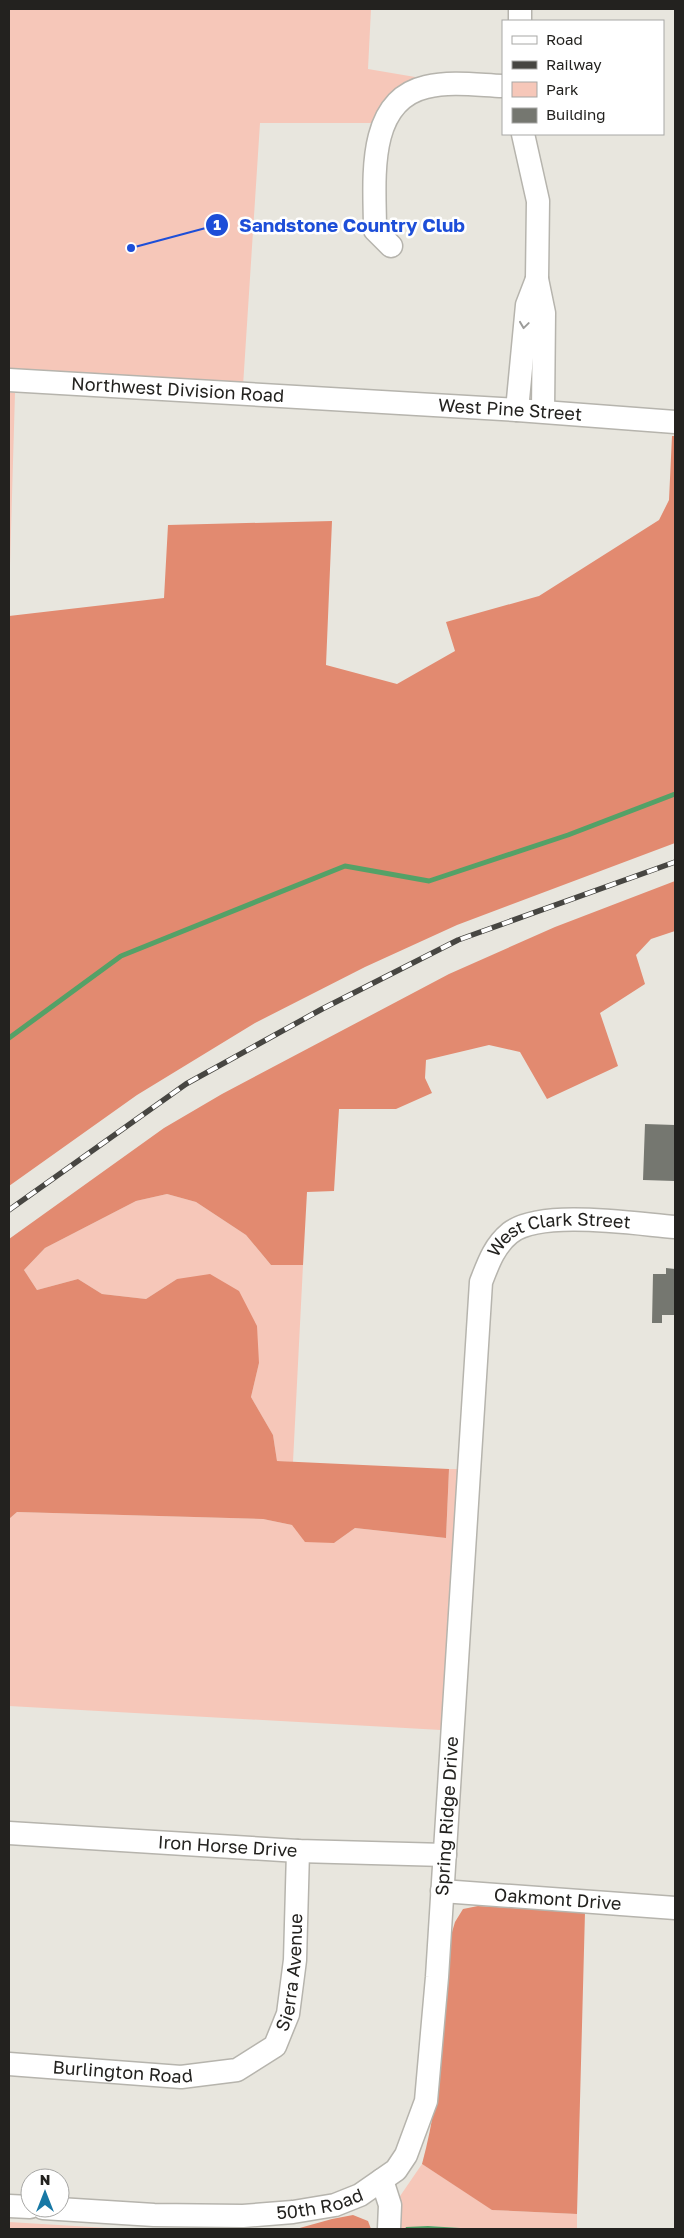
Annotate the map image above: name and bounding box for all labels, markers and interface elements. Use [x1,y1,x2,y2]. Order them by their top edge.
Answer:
legend [502,20,664,135]
text: Road [546,30,583,48]
text: Railway [546,55,602,73]
text: Park [546,80,579,98]
text: Building [546,105,606,123]
callout: Sandstone Country Club [204,208,475,242]
text: Sandstone Country Club [239,213,465,236]
text: 1 [213,215,221,233]
one-way arrow [519,322,530,330]
street label: Northwest Division Road [71,372,285,406]
street label: West Pine Street [438,393,583,425]
street label: West Clark Street [482,1208,632,1261]
street label: Spring Ridge Drive [430,1736,462,1897]
street label: Iron Horse Drive [157,1830,298,1861]
street label: Oakmont Drive [493,1883,622,1914]
street label: Sierra Avenue [270,1913,306,2034]
street label: Burlington Road [52,2055,194,2087]
north arrow [20,2168,70,2218]
text: N [40,2171,50,2188]
street label: 50th Road [275,2183,366,2223]

